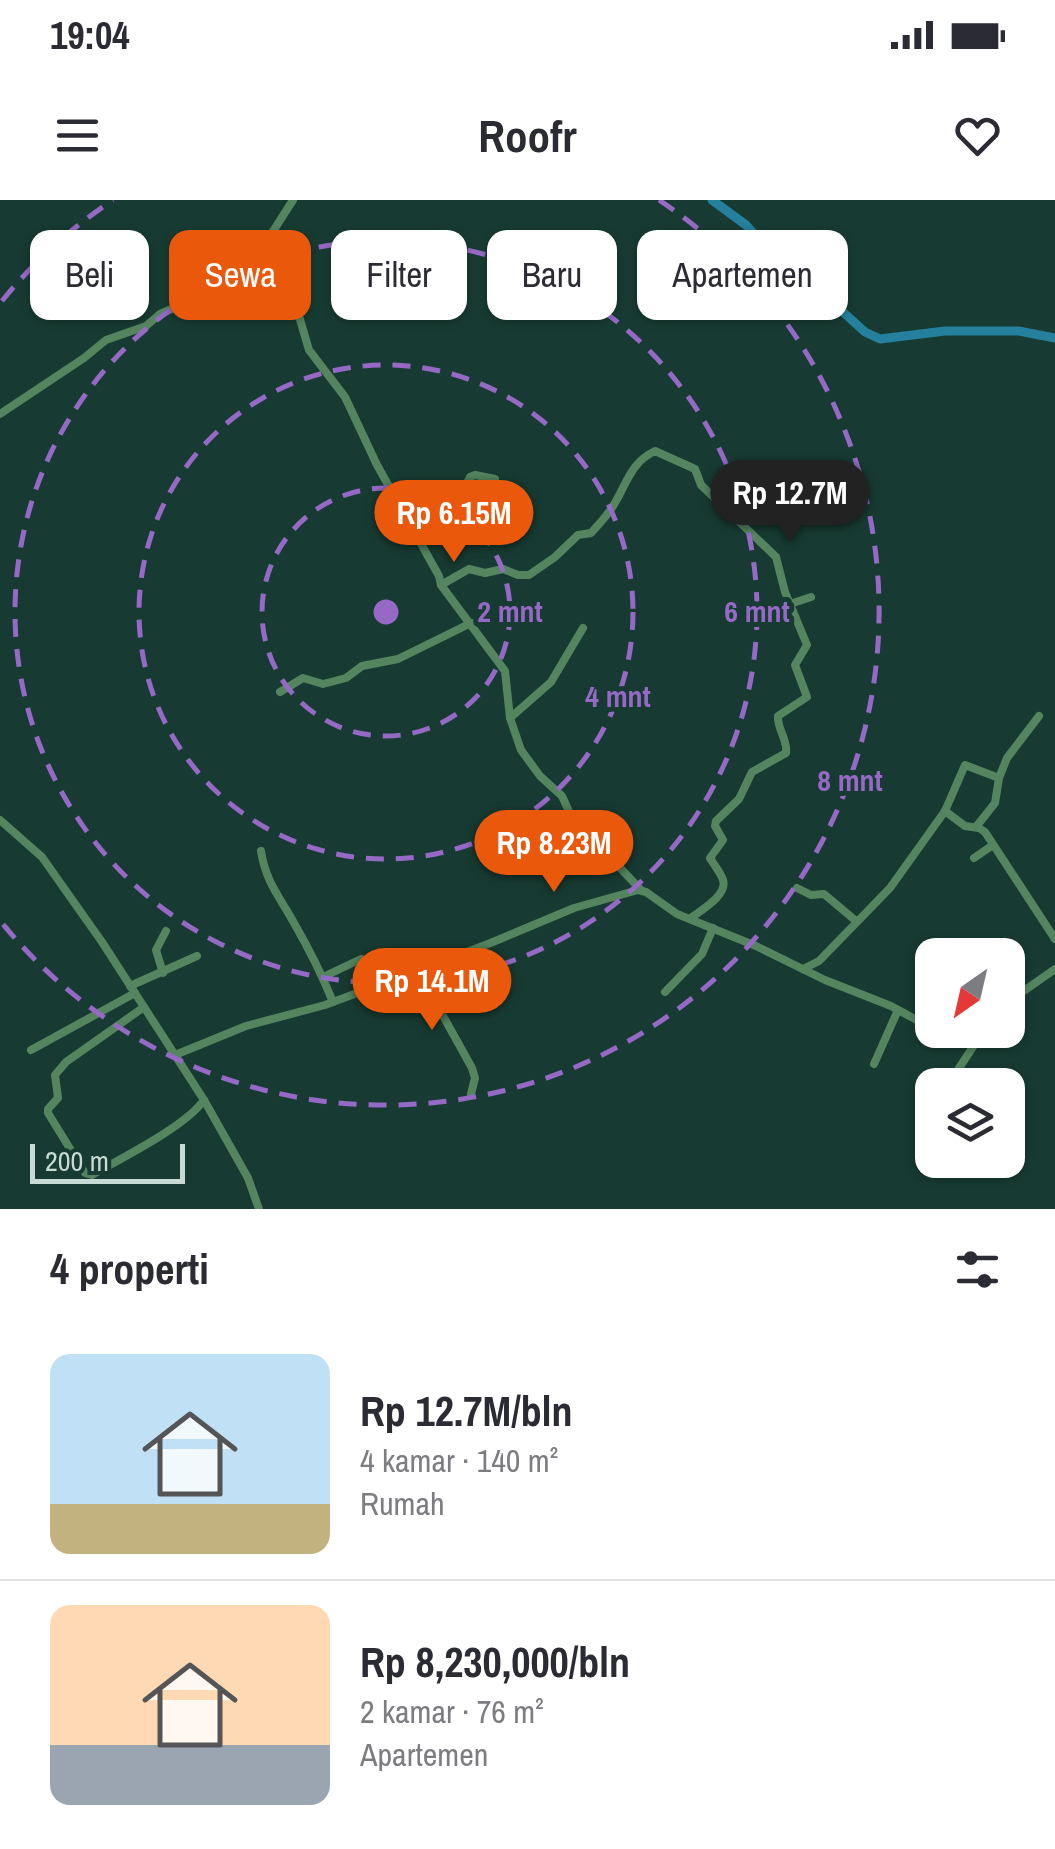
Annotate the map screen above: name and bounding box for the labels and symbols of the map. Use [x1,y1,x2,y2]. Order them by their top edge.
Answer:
pin: Rp 12.7M [687,460,893,545]
pin: Rp 6.15M [351,480,557,565]
text: 2 mnt [477,591,543,631]
text: 6 mnt [724,591,790,631]
centre of rings [368,594,404,630]
text: 4 mnt [585,676,651,716]
text: 8 mnt [817,760,883,800]
pin: Rp 8.23M [451,810,657,895]
north arrow [915,938,1025,1048]
pin: Rp 14.1M [329,948,535,1033]
scale bar [30,1139,185,1184]

